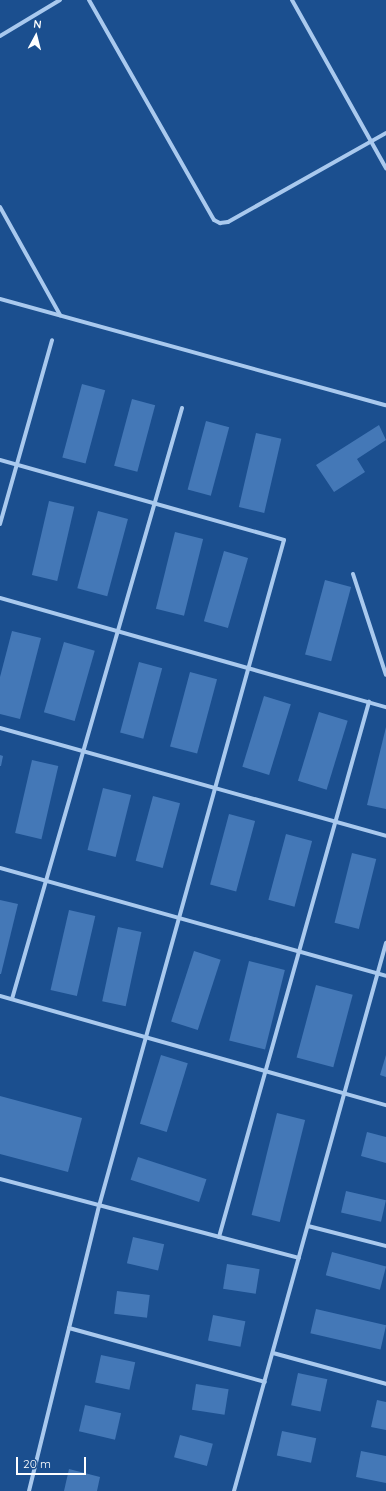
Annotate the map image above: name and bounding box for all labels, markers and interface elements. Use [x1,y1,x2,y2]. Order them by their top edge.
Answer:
north arrow [16,16,56,56]
text: N [33,17,42,32]
scale bar [18,1449,88,1475]
text: 20 m [23,1456,51,1471]

